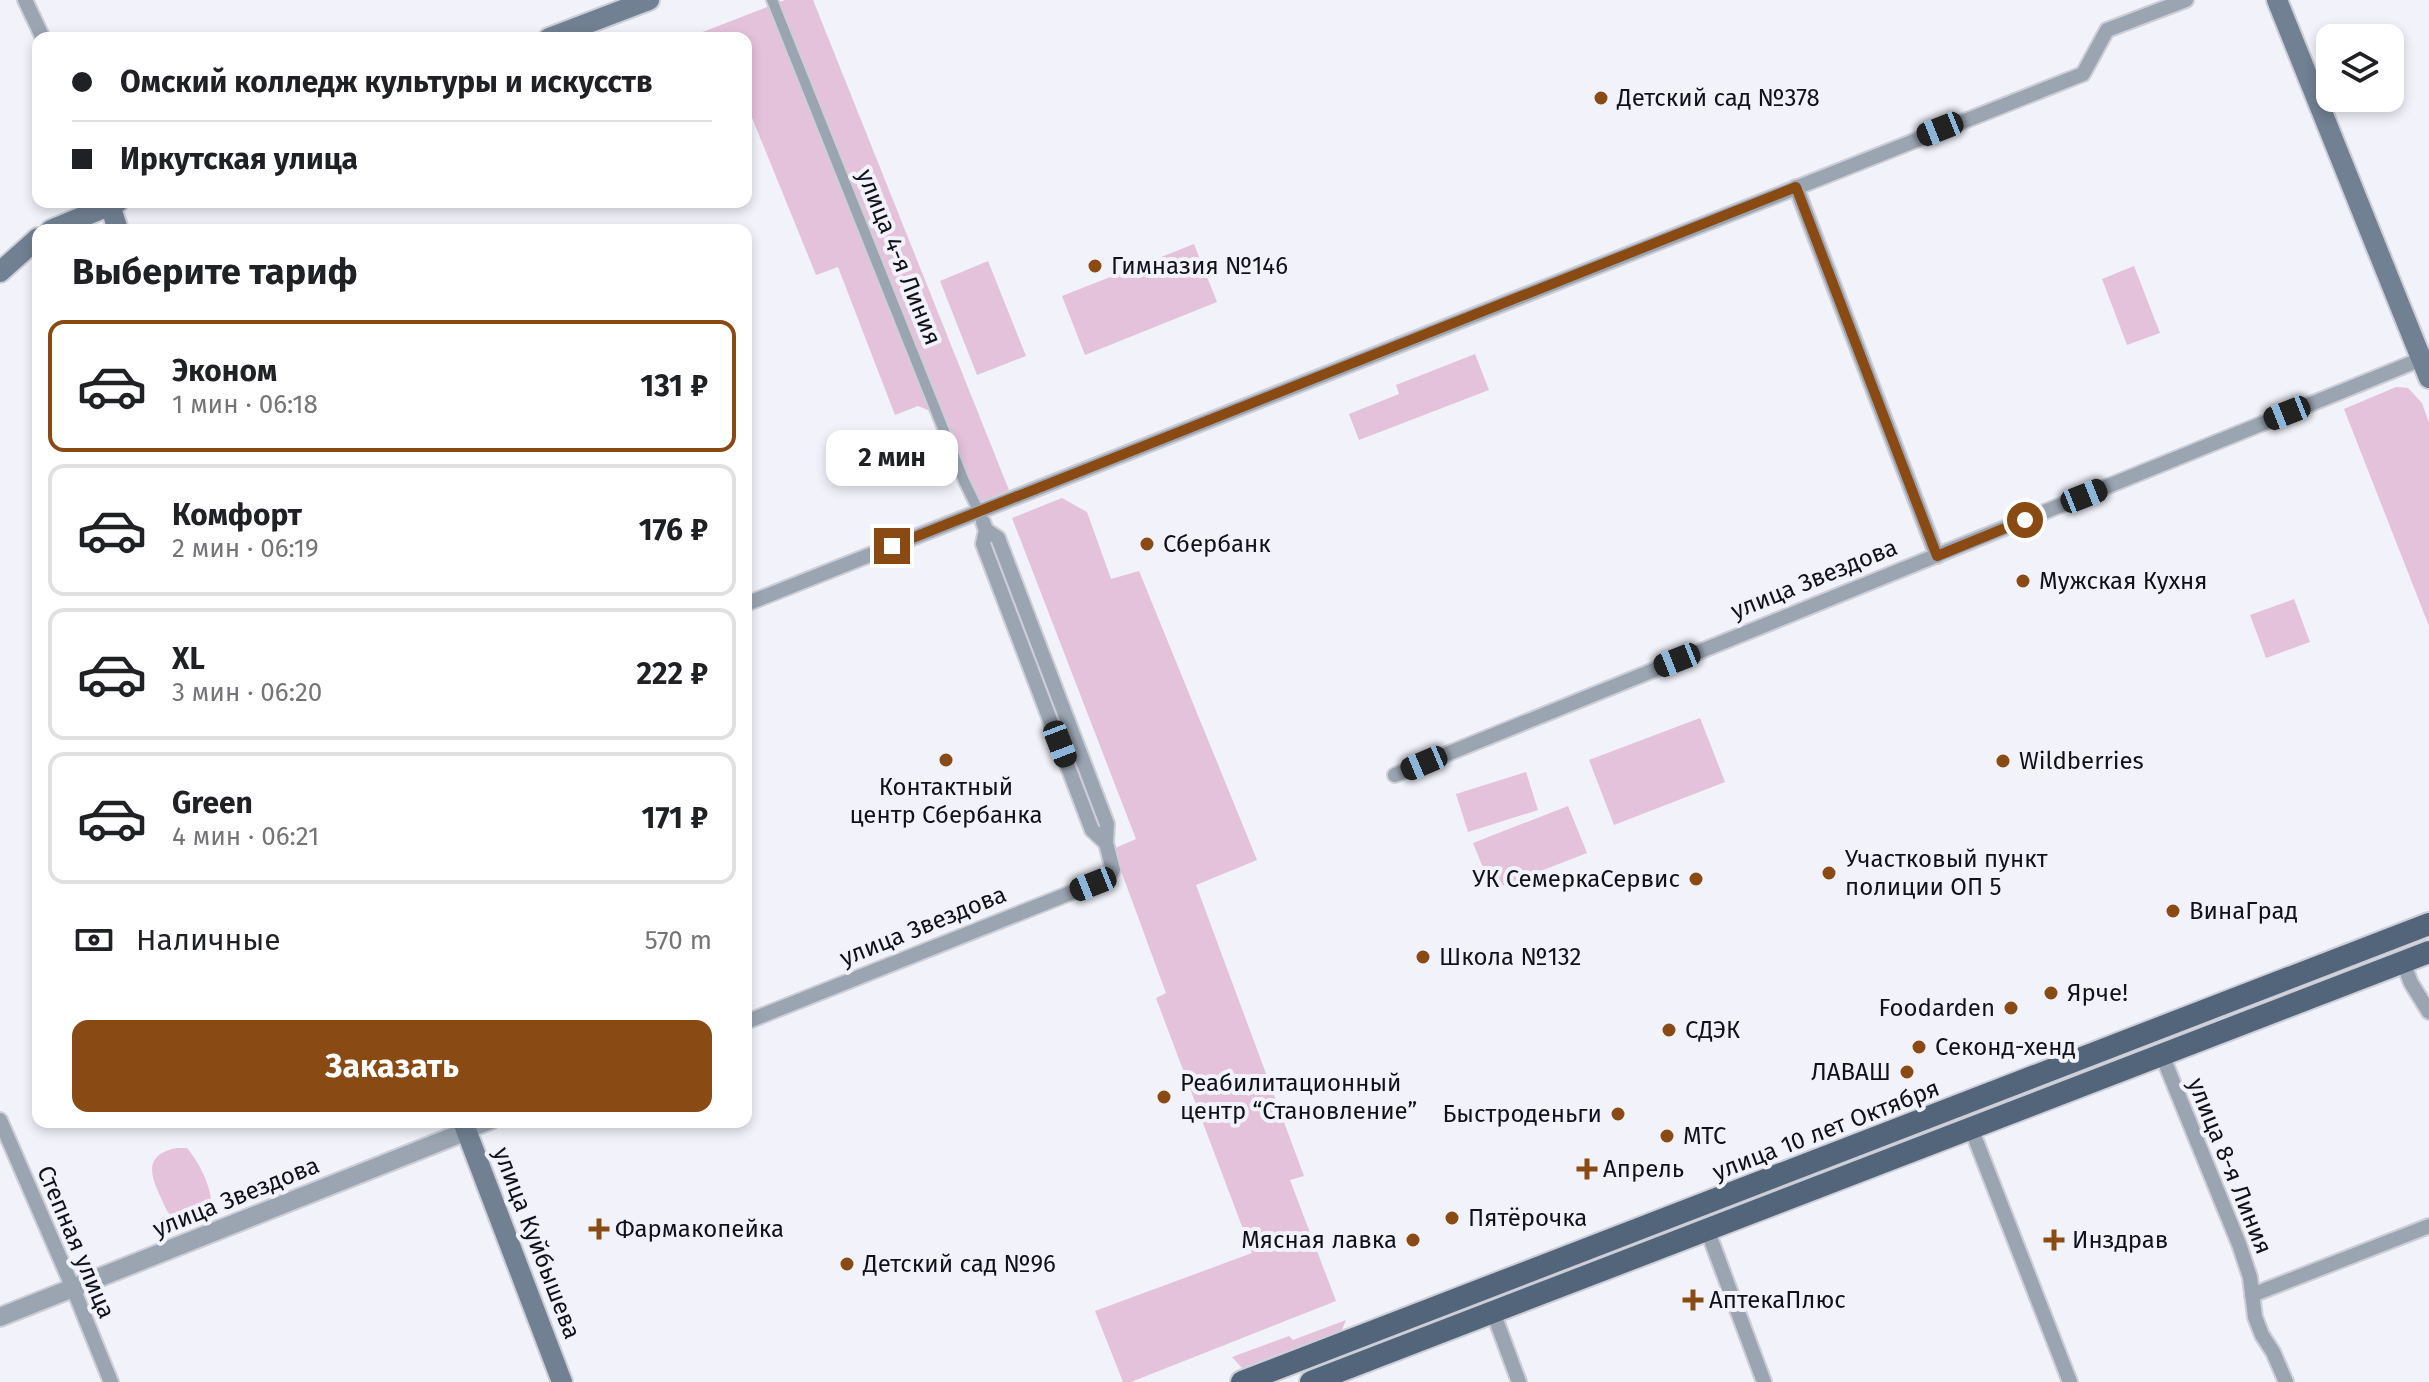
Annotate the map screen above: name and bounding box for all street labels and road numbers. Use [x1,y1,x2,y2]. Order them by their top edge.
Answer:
street label: улица 4-я Линия [851,165,947,349]
street label: улица Звездова [1727,533,1901,625]
street label: улица Звездова [836,880,1010,972]
street label: улица 10 лет Октября [1709,1074,1943,1186]
street label: улица 8-я Линия [2182,1074,2278,1258]
street label: улица Куйбышева [487,1143,587,1343]
street label: улица Звездова [149,1151,323,1243]
street label: Степная улица [31,1161,121,1323]

